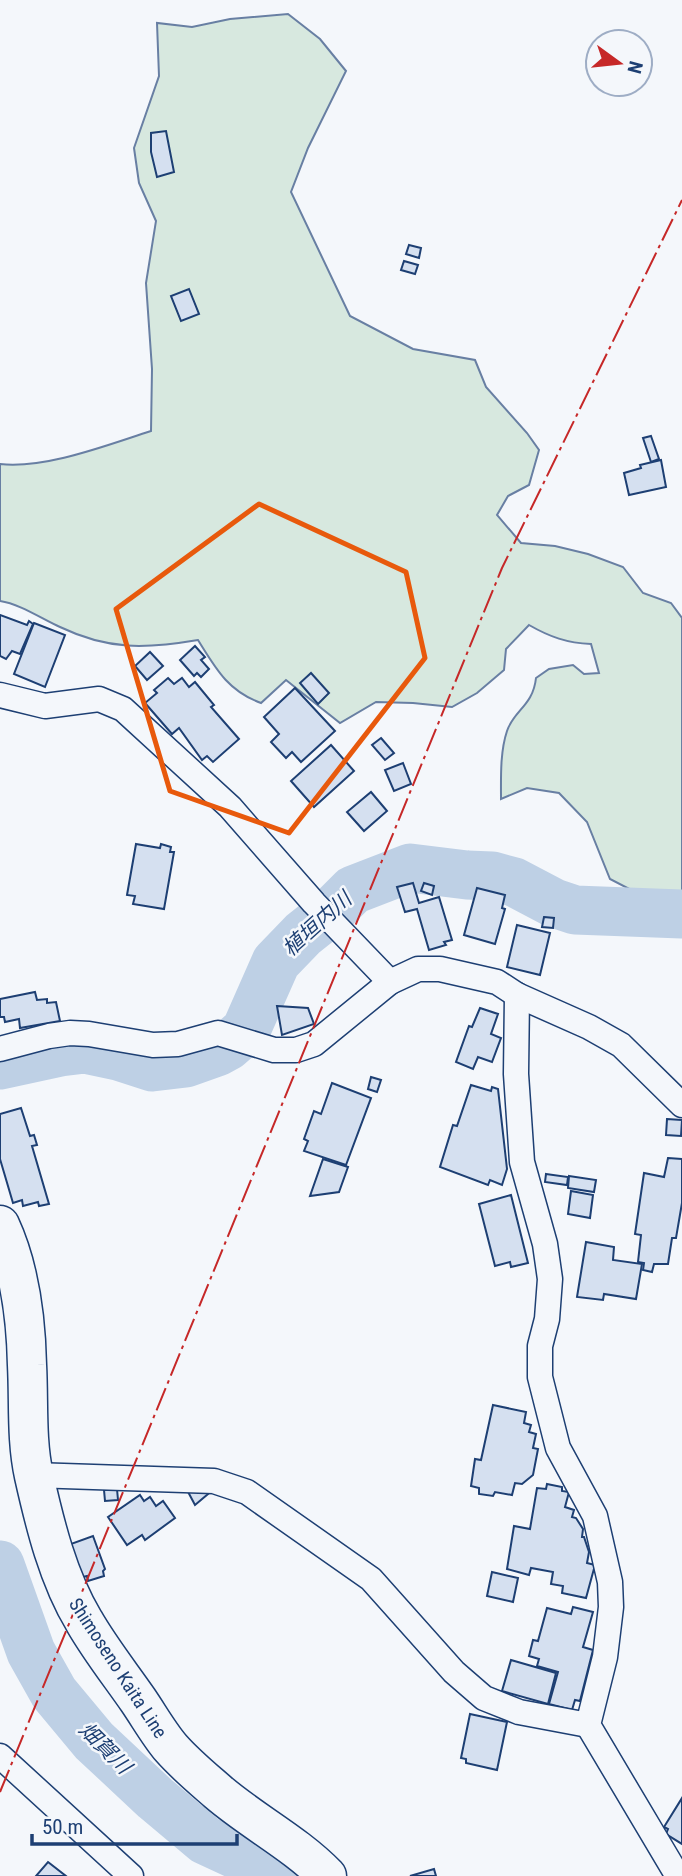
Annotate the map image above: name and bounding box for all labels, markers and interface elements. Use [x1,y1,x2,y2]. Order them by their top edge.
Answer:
north arrow [584,28,654,98]
text: N [622,59,648,76]
water label: 植垣内川 [278,886,358,961]
street label: Shimoseno Kaita Line [64,1594,172,1742]
water label: 畑賀川 [74,1717,137,1780]
scale bar [32,1802,236,1846]
text: 50 m [42,1815,83,1839]

